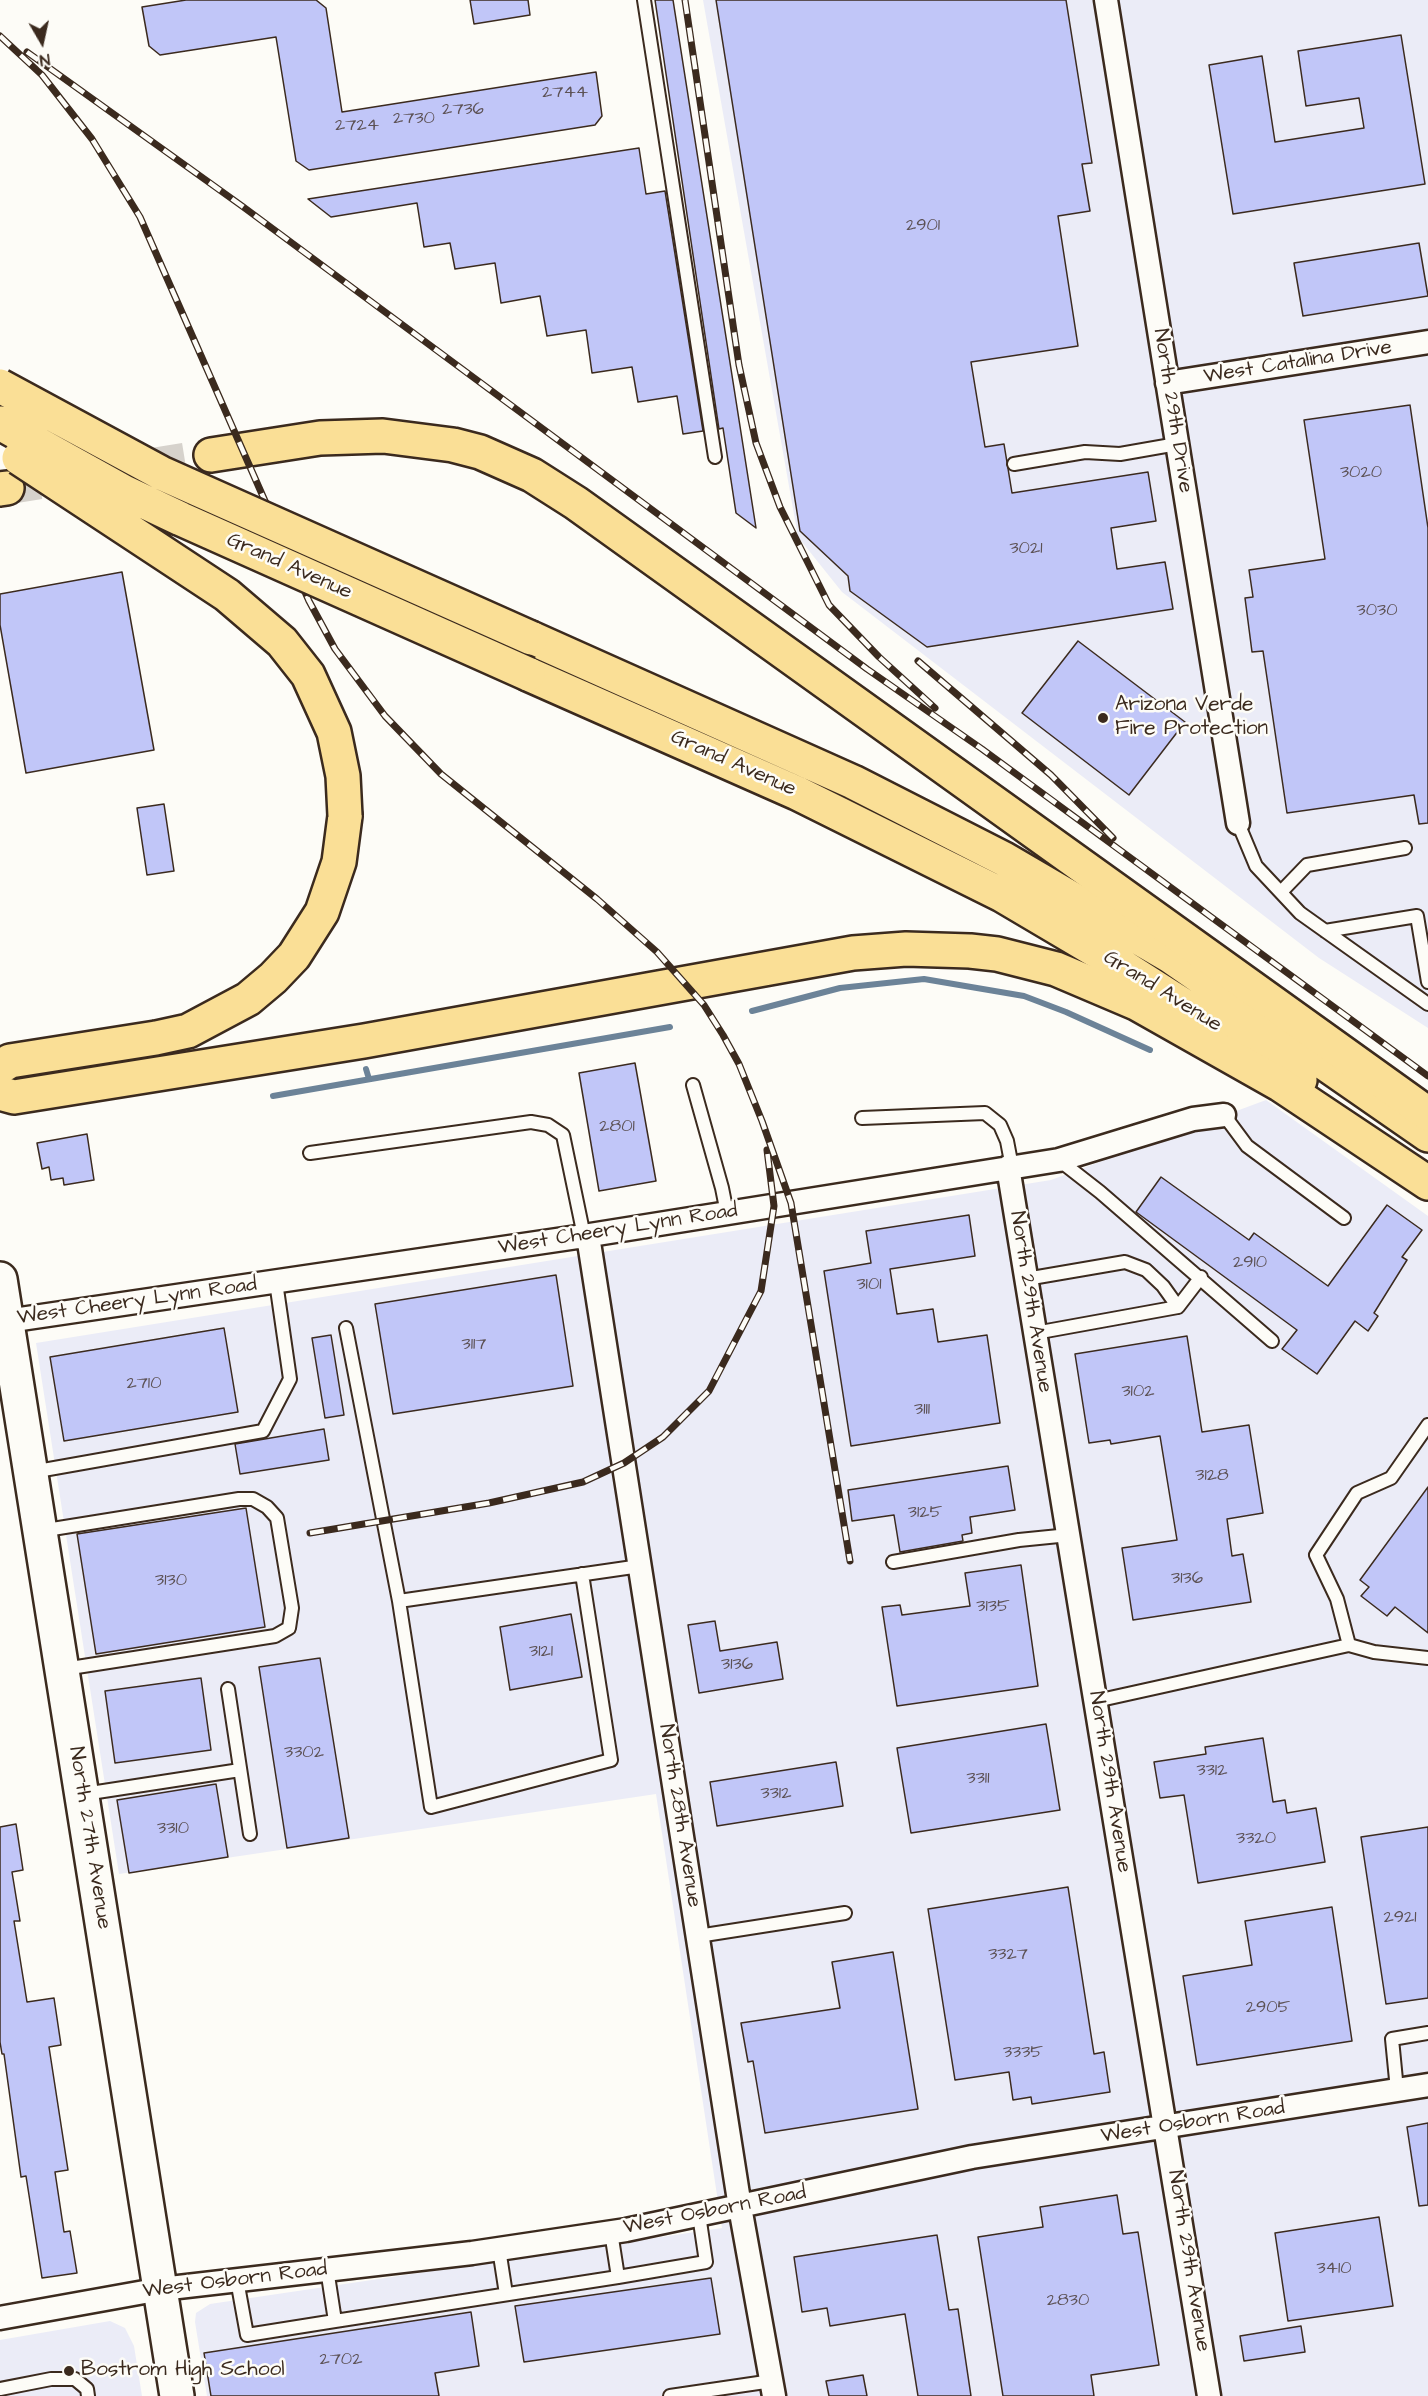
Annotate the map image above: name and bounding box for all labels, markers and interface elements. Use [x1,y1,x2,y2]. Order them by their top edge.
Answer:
north arrow [12,12,72,72]
text: N [38,48,51,71]
house number: 2744 [542,82,588,104]
house number: 2736 [442,99,484,121]
house number: 2730 [393,108,435,130]
house number: 2724 [335,115,379,137]
house number: 2901 [906,215,940,237]
street label: North 29th Drive [1147,327,1197,495]
street label: West Catalina Drive [1202,336,1394,390]
house number: 3020 [1340,462,1382,484]
street label: Grand Avenue [222,528,356,606]
house number: 3021 [1009,538,1043,560]
house number: 3030 [1356,600,1398,622]
place label: Arizona Verde Fire Protection [1115,693,1268,743]
marker: Arizona Verde Fire Protection [1096,711,1110,725]
street label: Grand Avenue [666,725,800,803]
street label: Grand Avenue [1098,946,1226,1038]
house number: 2801 [599,1116,635,1138]
street label: West Cheery Lynn Road [497,1199,739,1261]
street label: North 29th Avenue [1003,1209,1057,1395]
house number: 2910 [1233,1252,1267,1274]
street label: West Cheery Lynn Road [16,1273,258,1331]
house number: 3101 [856,1274,882,1296]
house number: 3117 [462,1334,486,1356]
house number: 2710 [126,1373,162,1395]
house number: 3102 [1121,1381,1155,1403]
house number: 3111 [914,1399,930,1421]
house number: 3128 [1195,1465,1229,1487]
house number: 3125 [908,1502,942,1524]
house number: 3136 [1171,1568,1203,1590]
house number: 3130 [155,1570,187,1592]
house number: 3135 [976,1596,1010,1618]
house number: 3121 [529,1641,553,1663]
house number: 3136 [721,1654,753,1676]
street label: North 29th Avenue [1082,1689,1136,1875]
street label: North 28th Avenue [652,1723,706,1909]
house number: 3302 [284,1742,324,1764]
street label: North 27th Avenue [62,1745,116,1931]
house number: 3312 [1197,1760,1227,1782]
house number: 3311 [967,1768,989,1790]
house number: 3312 [761,1783,791,1805]
house number: 3310 [157,1818,189,1840]
house number: 3320 [1236,1828,1276,1850]
house number: 2921 [1383,1907,1417,1929]
house number: 3327 [988,1944,1028,1966]
house number: 2905 [1246,1997,1290,2019]
house number: 3335 [1003,2042,1043,2064]
street label: West Osborn Road [1099,2096,1287,2150]
street label: North 29th Avenue [1161,2168,1215,2354]
street label: West Osborn Road [622,2181,808,2241]
street label: West Osborn Road [141,2257,329,2305]
house number: 3410 [1316,2258,1352,2280]
house number: 2830 [1047,2290,1089,2312]
house number: 2702 [319,2349,363,2371]
place label: Bostrom High School [81,2358,285,2384]
marker: Bostrom High School [62,2364,76,2378]

